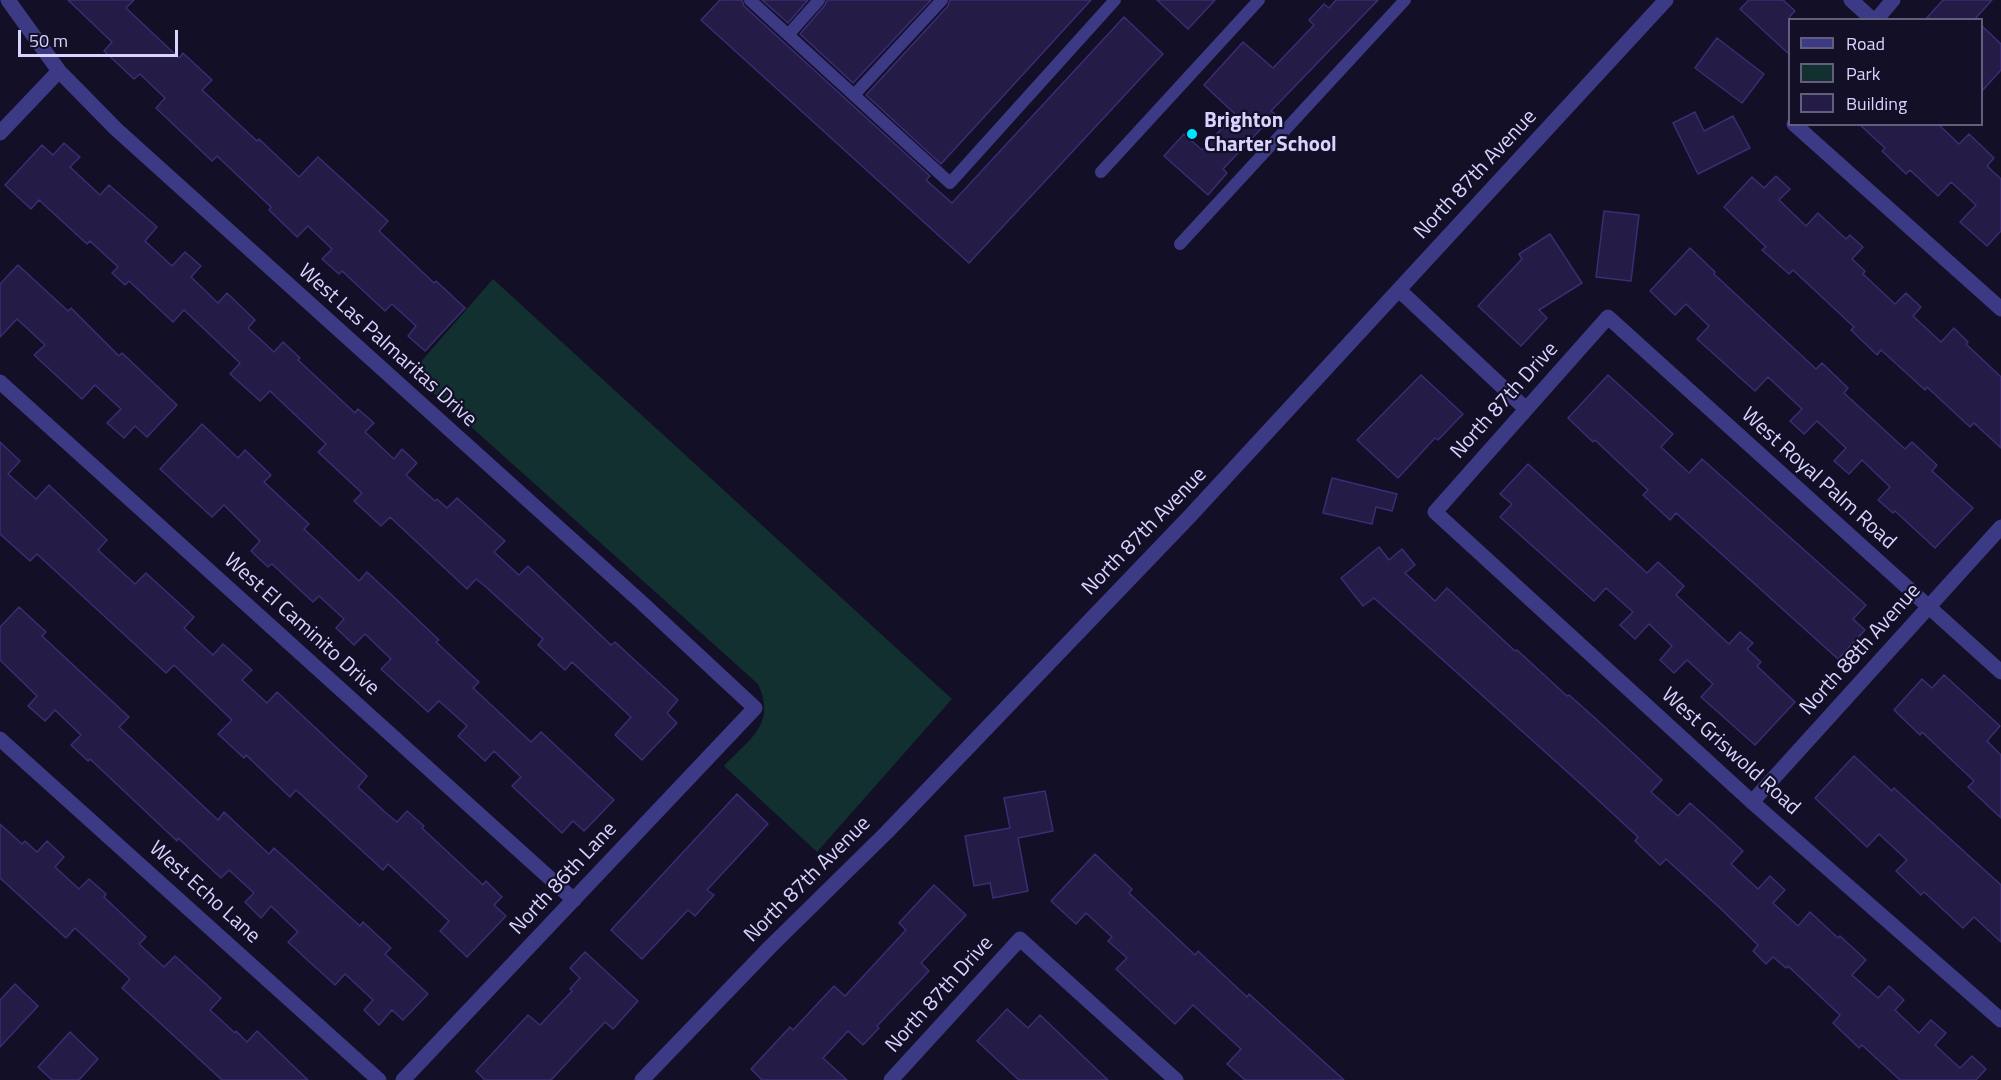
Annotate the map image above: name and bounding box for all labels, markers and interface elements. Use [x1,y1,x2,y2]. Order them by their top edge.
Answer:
scale bar [21,18,182,56]
legend [1788,18,1983,126]
text: 50 m [29,27,68,54]
text: Road [1846,30,1885,57]
text: Park [1846,60,1880,87]
text: Building [1846,90,1907,117]
street label: North 87th Avenue [1409,105,1543,245]
place label: Brighton Charter School [1204,109,1337,159]
marker: Brighton Charter School [1185,127,1199,141]
street label: West Las Palmaritas Drive [293,259,481,433]
street label: North 87th Drive [1446,337,1564,465]
street label: West Royal Palm Road [1735,403,1901,555]
street label: North 87th Avenue [1078,463,1212,601]
street label: West El Caminito Drive [218,549,384,701]
street label: North 88th Avenue [1795,579,1927,721]
street label: West Griswold Road [1655,683,1805,821]
street label: North 87th Avenue [740,812,876,948]
street label: North 86th Lane [505,817,623,941]
street label: West Echo Lane [143,837,265,949]
street label: North 87th Drive [881,931,999,1059]

